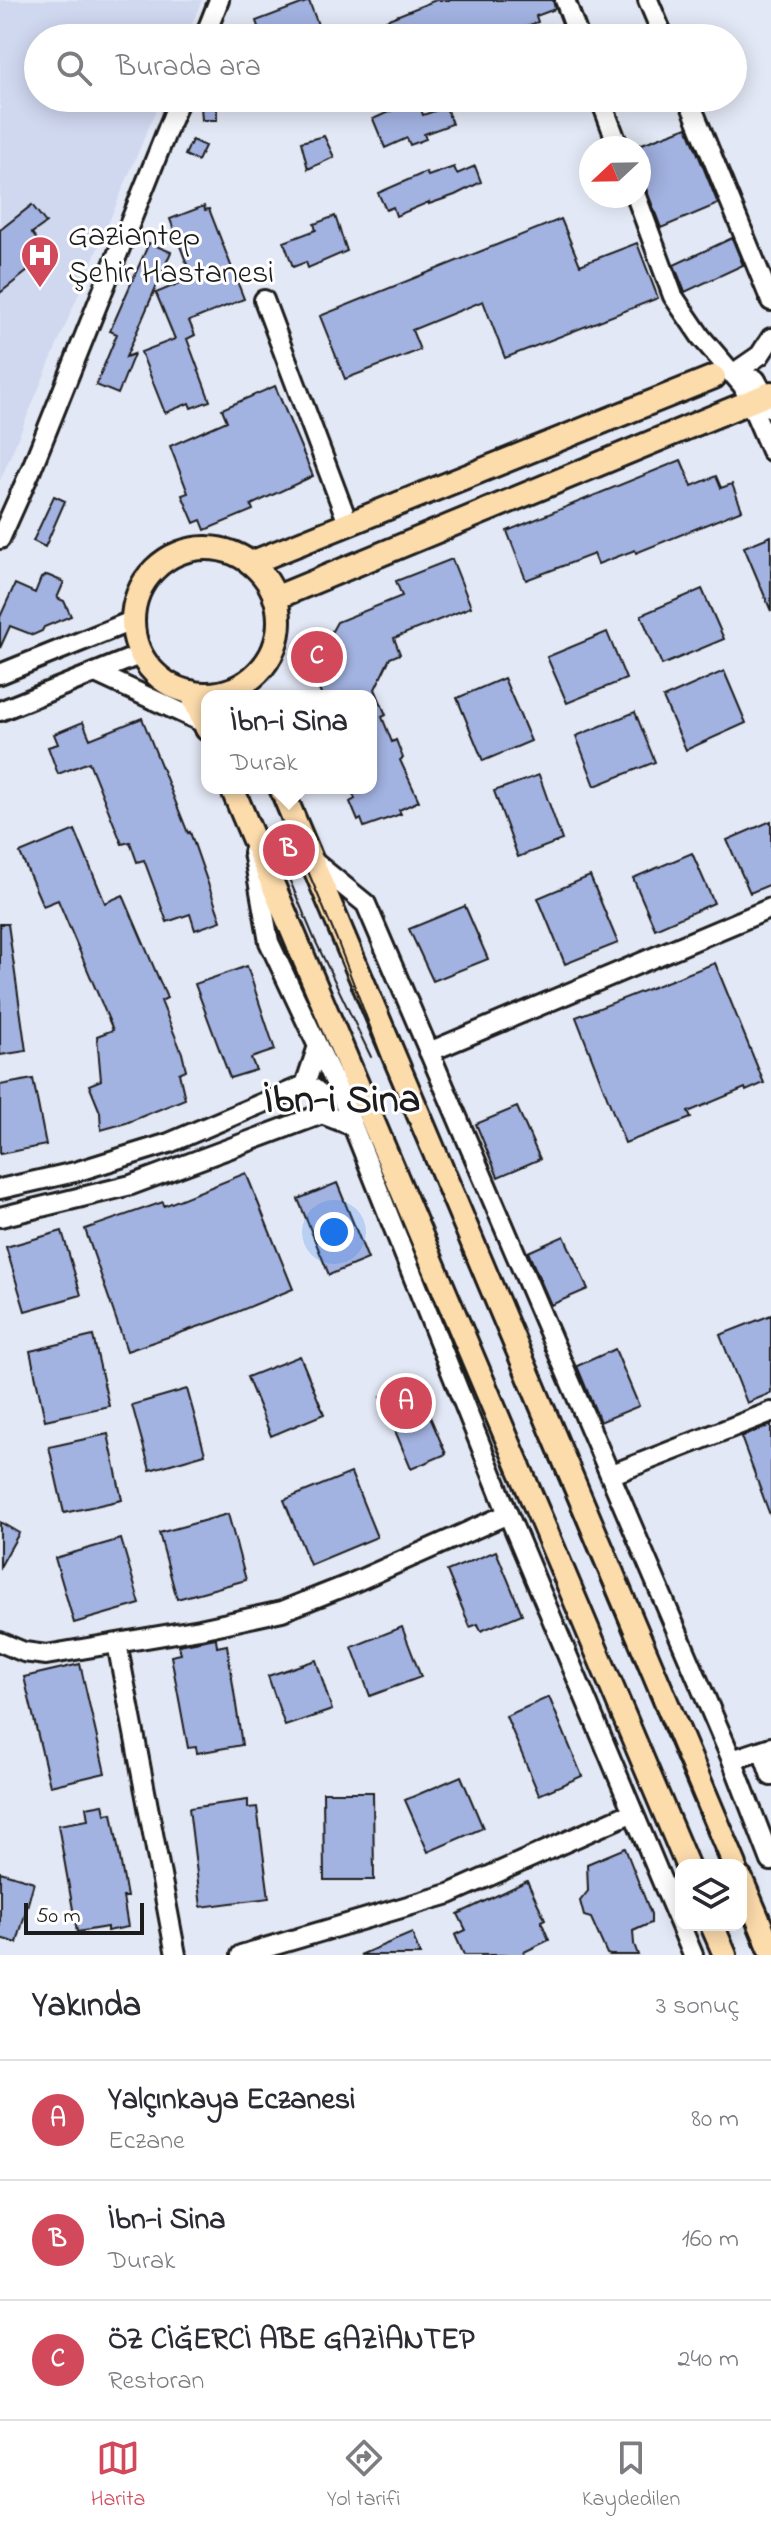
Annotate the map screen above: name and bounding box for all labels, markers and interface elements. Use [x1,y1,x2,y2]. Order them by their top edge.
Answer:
search box [24,24,747,112]
icon: search [52,46,96,90]
text: Burada ara [116,46,261,90]
north arrow [579,136,651,208]
place label: Gaziantep Şehir Hastanesi [68,214,274,298]
hospital icon: Gaziantep Şehir Hastanesi [19,234,61,289]
pin: C [291,627,343,687]
popup [201,690,377,794]
text: İbn-i Sina [230,701,348,745]
text: Durak [230,745,298,783]
pin: B [263,820,315,880]
district label: İbn-i Sina [264,1072,420,1131]
your location [314,1212,354,1252]
pin: A [380,1373,432,1433]
map controls [675,1859,747,1931]
button: layers [675,1859,747,1931]
scale bar [24,1899,144,1935]
text: 50 m [36,1901,81,1933]
text: Yakında [32,1982,141,2032]
text: 3 sonuç [656,1988,739,2026]
text: Yalçınkaya Eczanesi [108,2079,355,2123]
text: A [50,2101,66,2139]
text: 80 m [691,2101,739,2139]
text: Eczane [108,2123,185,2161]
text: İbn-i Sina [108,2199,225,2243]
text: B [49,2221,67,2259]
text: 160 m [681,2221,739,2259]
text: Durak [108,2243,175,2281]
text: ÖZ CİĞERCİ ABE GAZİANTEP [108,2319,475,2363]
text: C [51,2341,65,2379]
text: 240 m [677,2341,739,2379]
text: Restoran [108,2363,204,2401]
tab: Harita [91,2436,145,2516]
tab: Yol tarifi [327,2436,400,2516]
tab: Kaydedilen [582,2436,680,2516]

